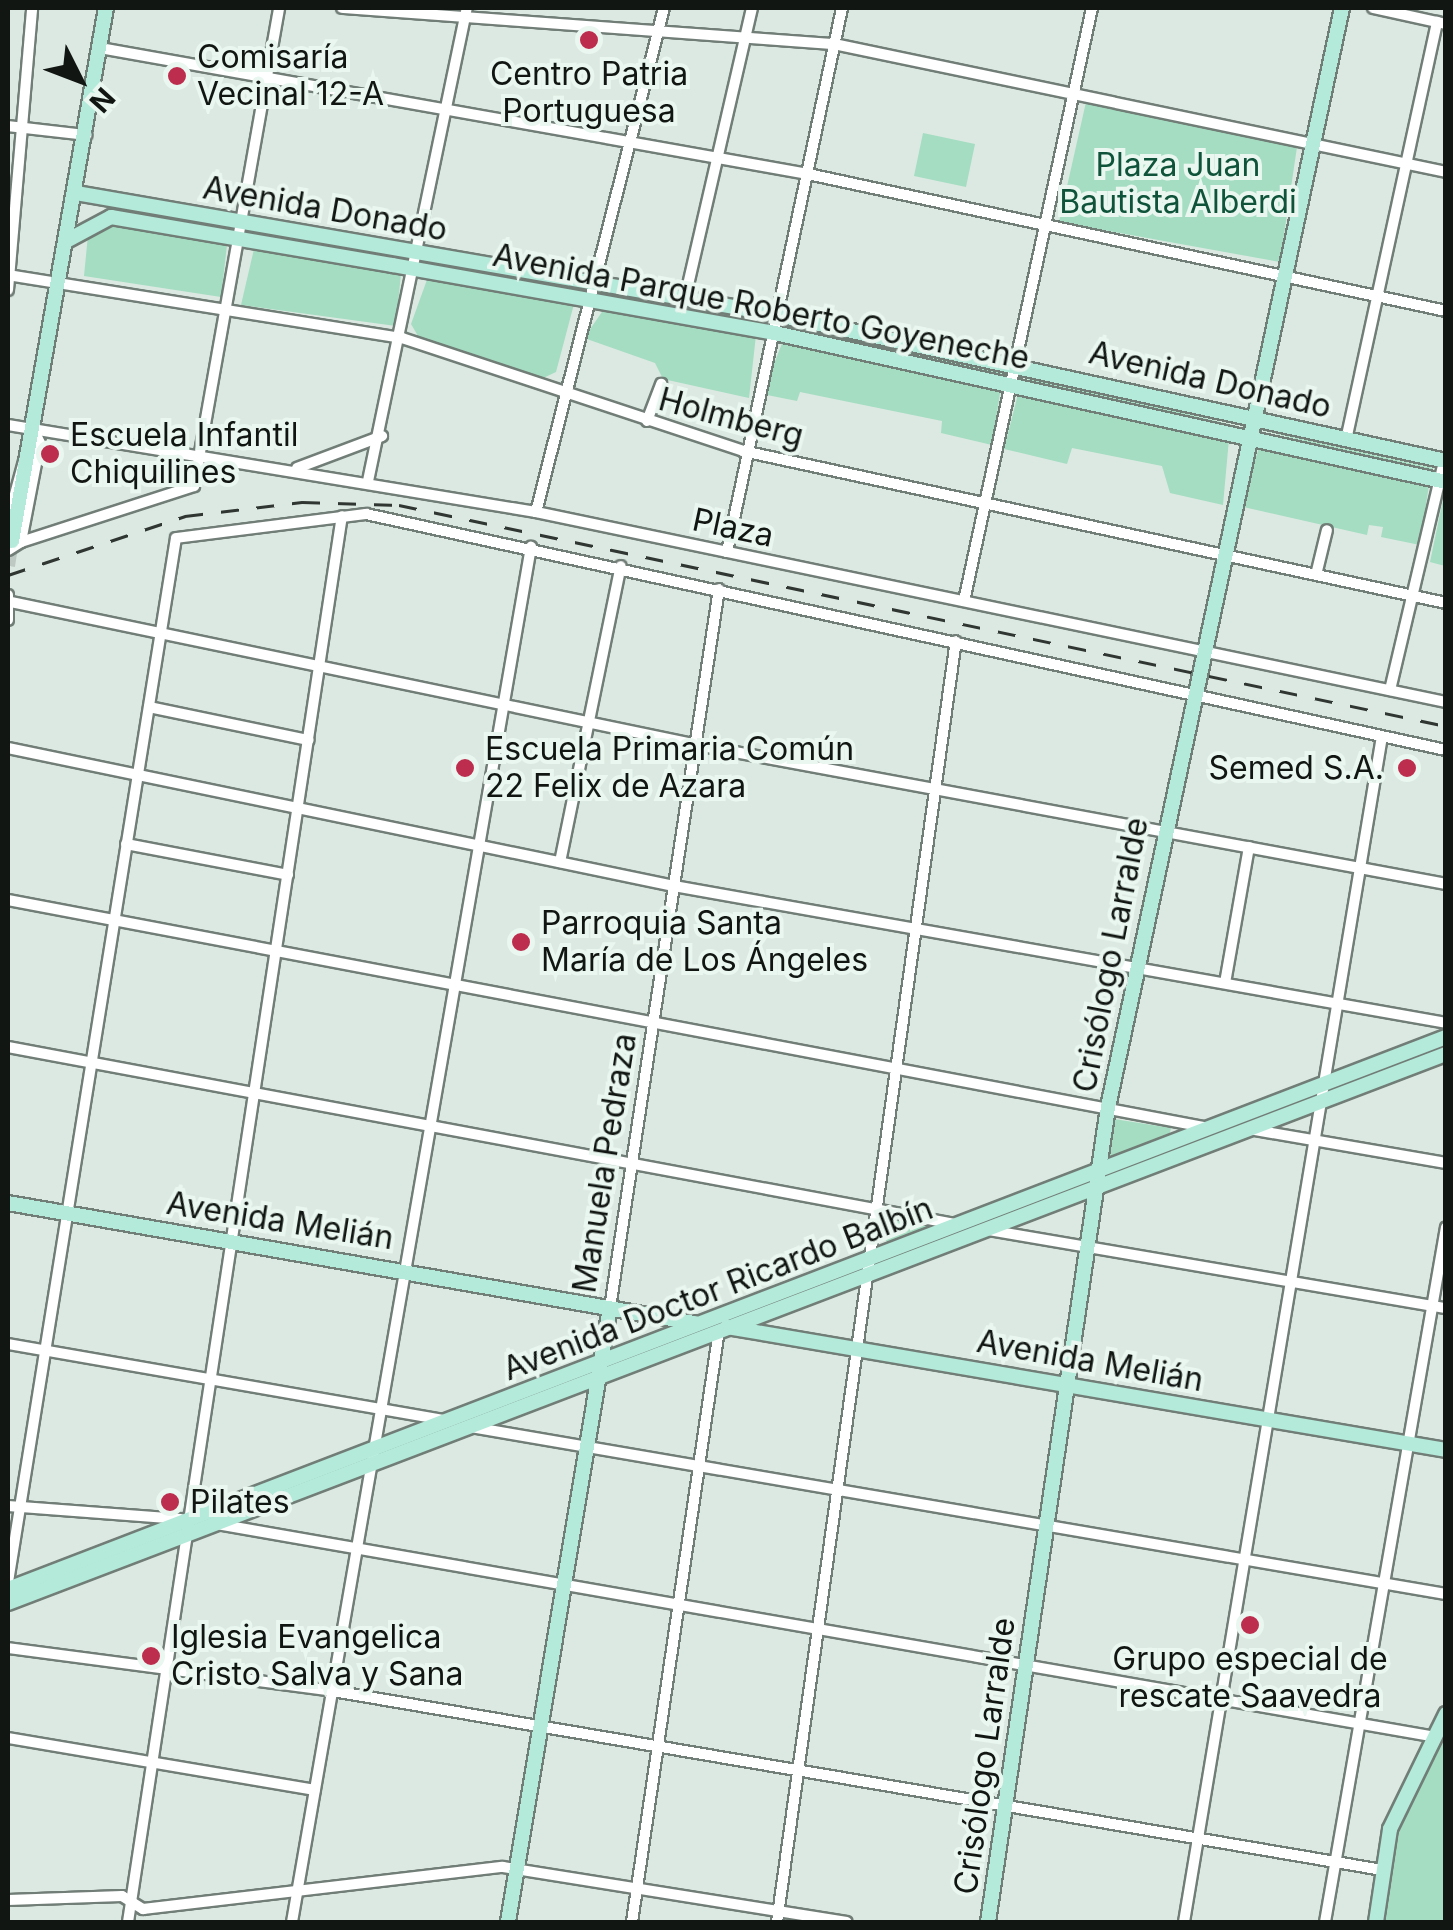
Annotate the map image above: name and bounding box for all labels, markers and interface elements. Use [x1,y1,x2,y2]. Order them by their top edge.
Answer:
marker: Centro Patria Portuguesa [578,29,600,51]
north arrow [30,30,130,130]
place label: Comisaría Vecinal 12-A [197,39,384,114]
place label: Centro Patria Portuguesa [490,56,688,131]
marker: Comisaría Vecinal 12-A [166,65,188,87]
text: N [83,81,122,119]
park label: Plaza Juan Bautista Alberdi [1059,147,1297,222]
street label: Avenida Donado [200,169,450,249]
street label: Avenida Parque Roberto Goyeneche [490,236,1032,378]
street label: Avenida Donado [1085,334,1335,426]
street label: Holmberg [654,380,808,456]
place label: Escuela Infantil Chiquilines [70,417,298,492]
marker: Escuela Infantil Chiquilines [39,443,61,465]
street label: Plaza [689,501,777,555]
place label: Escuela Primaria Común 22 Felix de Azara [485,731,854,806]
place label: Semed S.A. [1208,749,1384,787]
marker: Semed S.A. [1394,755,1420,781]
marker: Escuela Primaria Común 22 Felix de Azara [454,757,476,779]
street label: Crisólogo Larralde [1066,814,1156,1096]
place label: Parroquia Santa María de Los Ángeles [541,905,868,980]
marker: Parroquia Santa María de Los Ángeles [510,931,532,953]
street label: Manuela Pedraza [566,1030,644,1296]
street label: Avenida Melián [164,1184,396,1258]
street label: Avenida Doctor Ricardo Balbín [498,1189,938,1389]
street label: Avenida Melián [974,1322,1206,1400]
place label: Pilates [190,1483,290,1521]
marker: Pilates [159,1491,181,1513]
marker: Grupo especial de rescate Saavedra [1239,1614,1261,1636]
street label: Crisólogo Larralde [947,1615,1023,1897]
place label: Iglesia Evangelica Cristo Salva y Sana [171,1619,463,1694]
place label: Grupo especial de rescate Saavedra [1112,1641,1388,1716]
marker: Iglesia Evangelica Cristo Salva y Sana [140,1645,162,1667]

